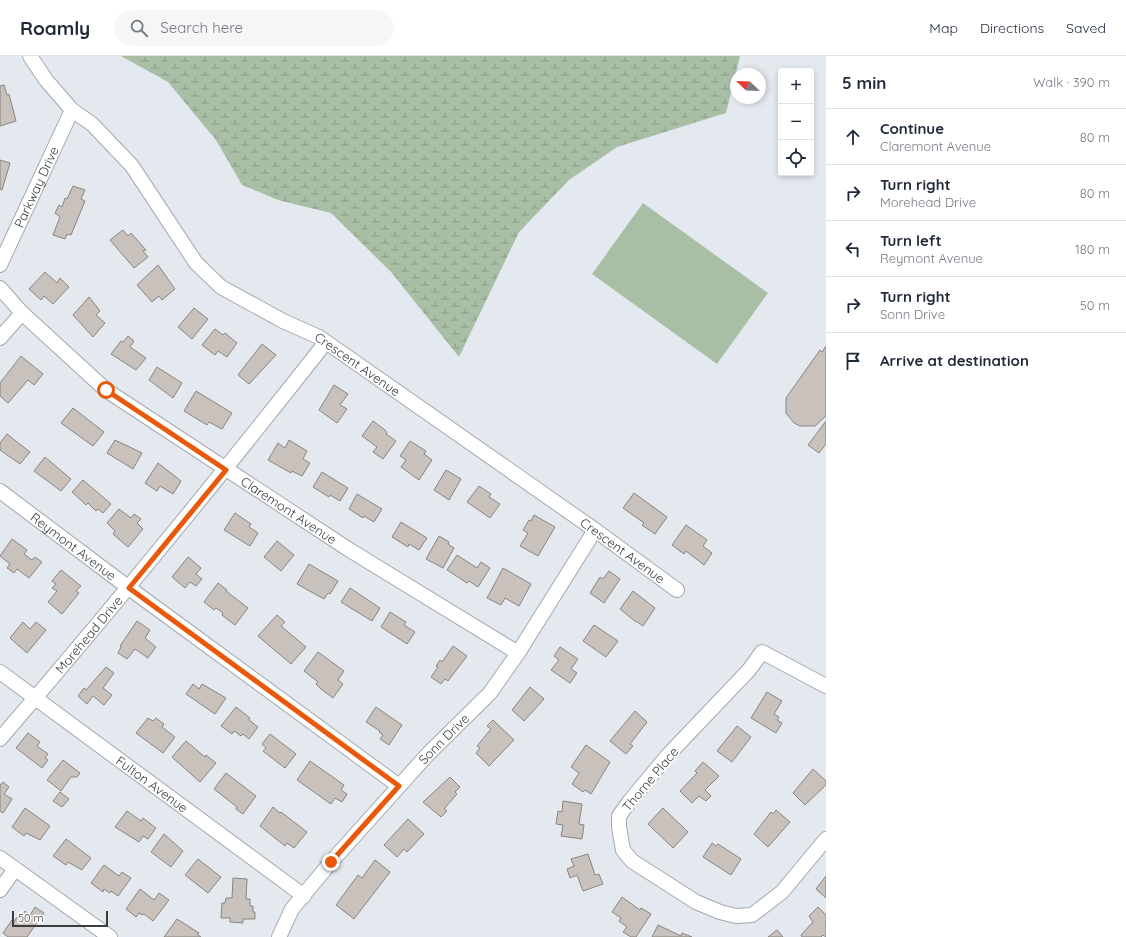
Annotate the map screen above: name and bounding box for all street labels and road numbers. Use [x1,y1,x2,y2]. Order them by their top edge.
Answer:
street label: Parkway Drive [11,144,62,230]
street label: Crescent Avenue [312,329,403,399]
street label: Claremont Avenue [238,473,340,547]
street label: Reymont Avenue [28,509,120,584]
street label: Crescent Avenue [577,514,668,586]
street label: Morehead Drive [52,593,126,677]
street label: Sonn Drive [415,710,472,767]
street label: Thorne Place [618,744,682,814]
street label: Fulton Avenue [113,752,191,816]

